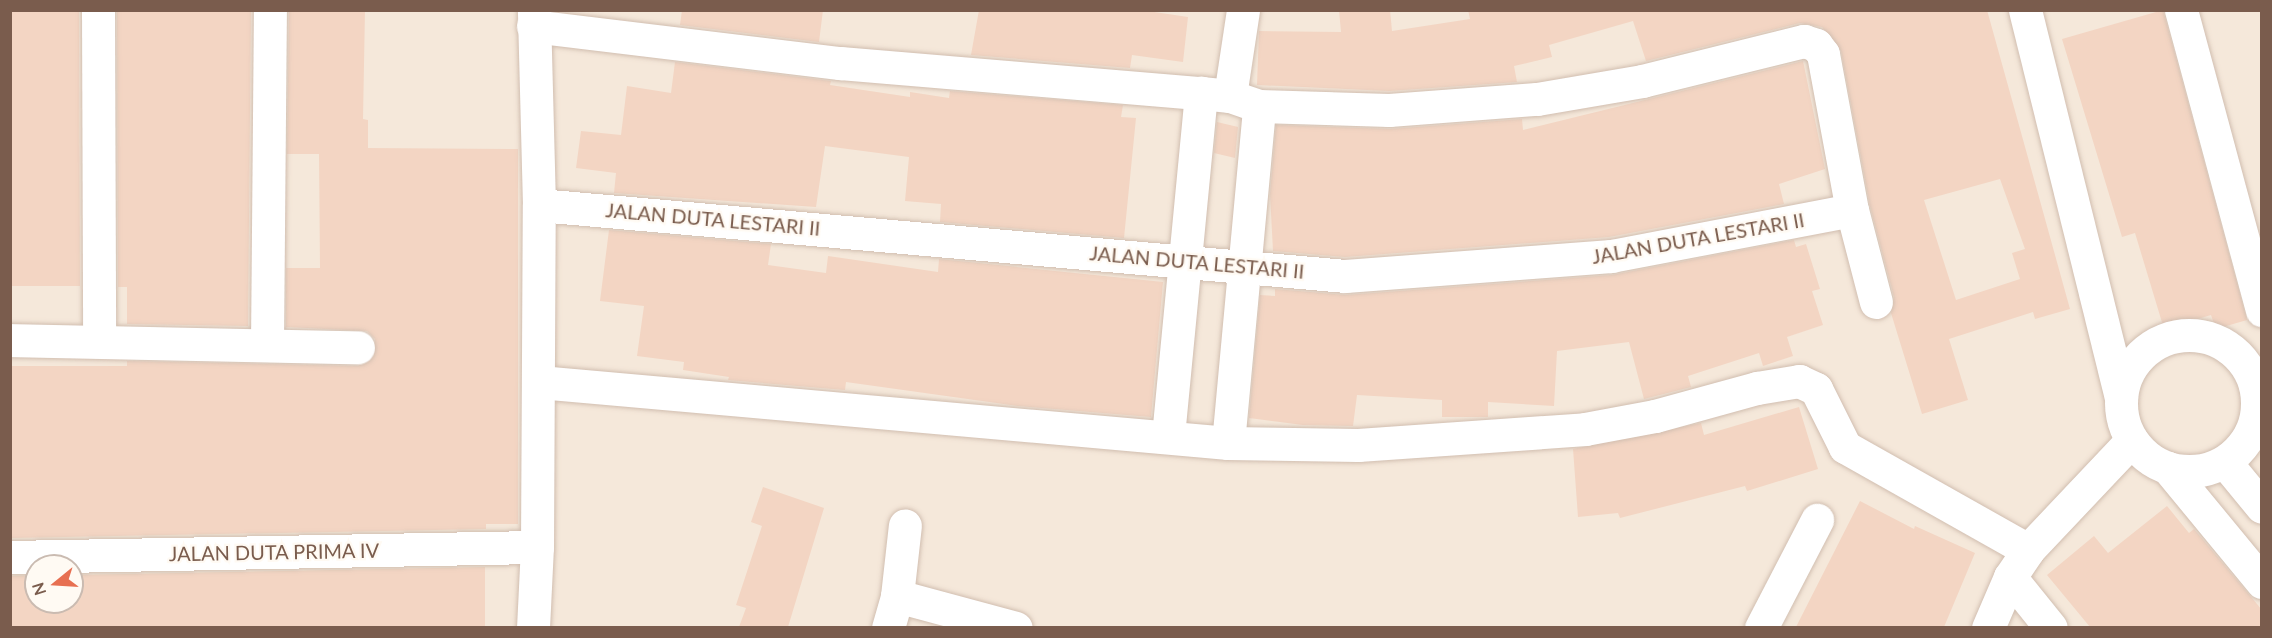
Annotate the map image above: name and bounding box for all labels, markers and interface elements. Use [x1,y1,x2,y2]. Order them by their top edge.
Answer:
street label: JALAN DUTA LESTARI II [604,198,822,240]
street label: JALAN DUTA LESTARI II [1590,207,1806,269]
street label: JALAN DUTA LESTARI II [1088,241,1306,283]
street label: JALAN DUTA PRIMA IV [168,538,380,566]
north arrow [24,554,84,614]
text: N [27,580,49,598]

